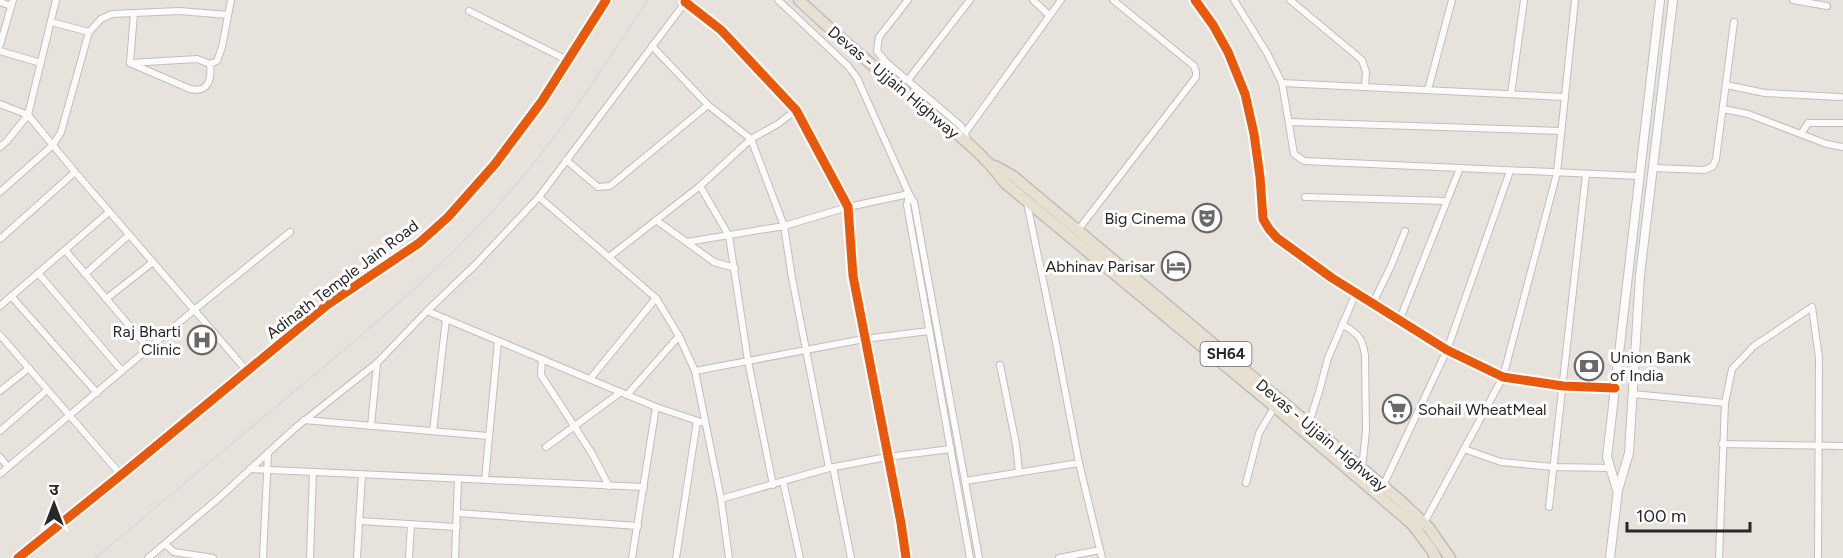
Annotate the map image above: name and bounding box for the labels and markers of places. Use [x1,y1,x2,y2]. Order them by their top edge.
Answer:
theatre icon: Big Cinema [1191,202,1223,234]
place label: Big Cinema [1104,209,1186,228]
hotel icon: Abhinav Parisar [1160,250,1192,282]
place label: Abhinav Parisar [1046,257,1156,276]
place label: Raj Bharti Clinic [113,322,181,359]
hospital icon: Raj Bharti Clinic [186,324,218,356]
place label: Union Bank of India [1610,348,1691,385]
bank icon: Union Bank of India [1573,350,1605,382]
supermarket icon: Sohail WheatMeal [1381,393,1413,425]
place label: Sohail WheatMeal [1418,400,1547,419]

